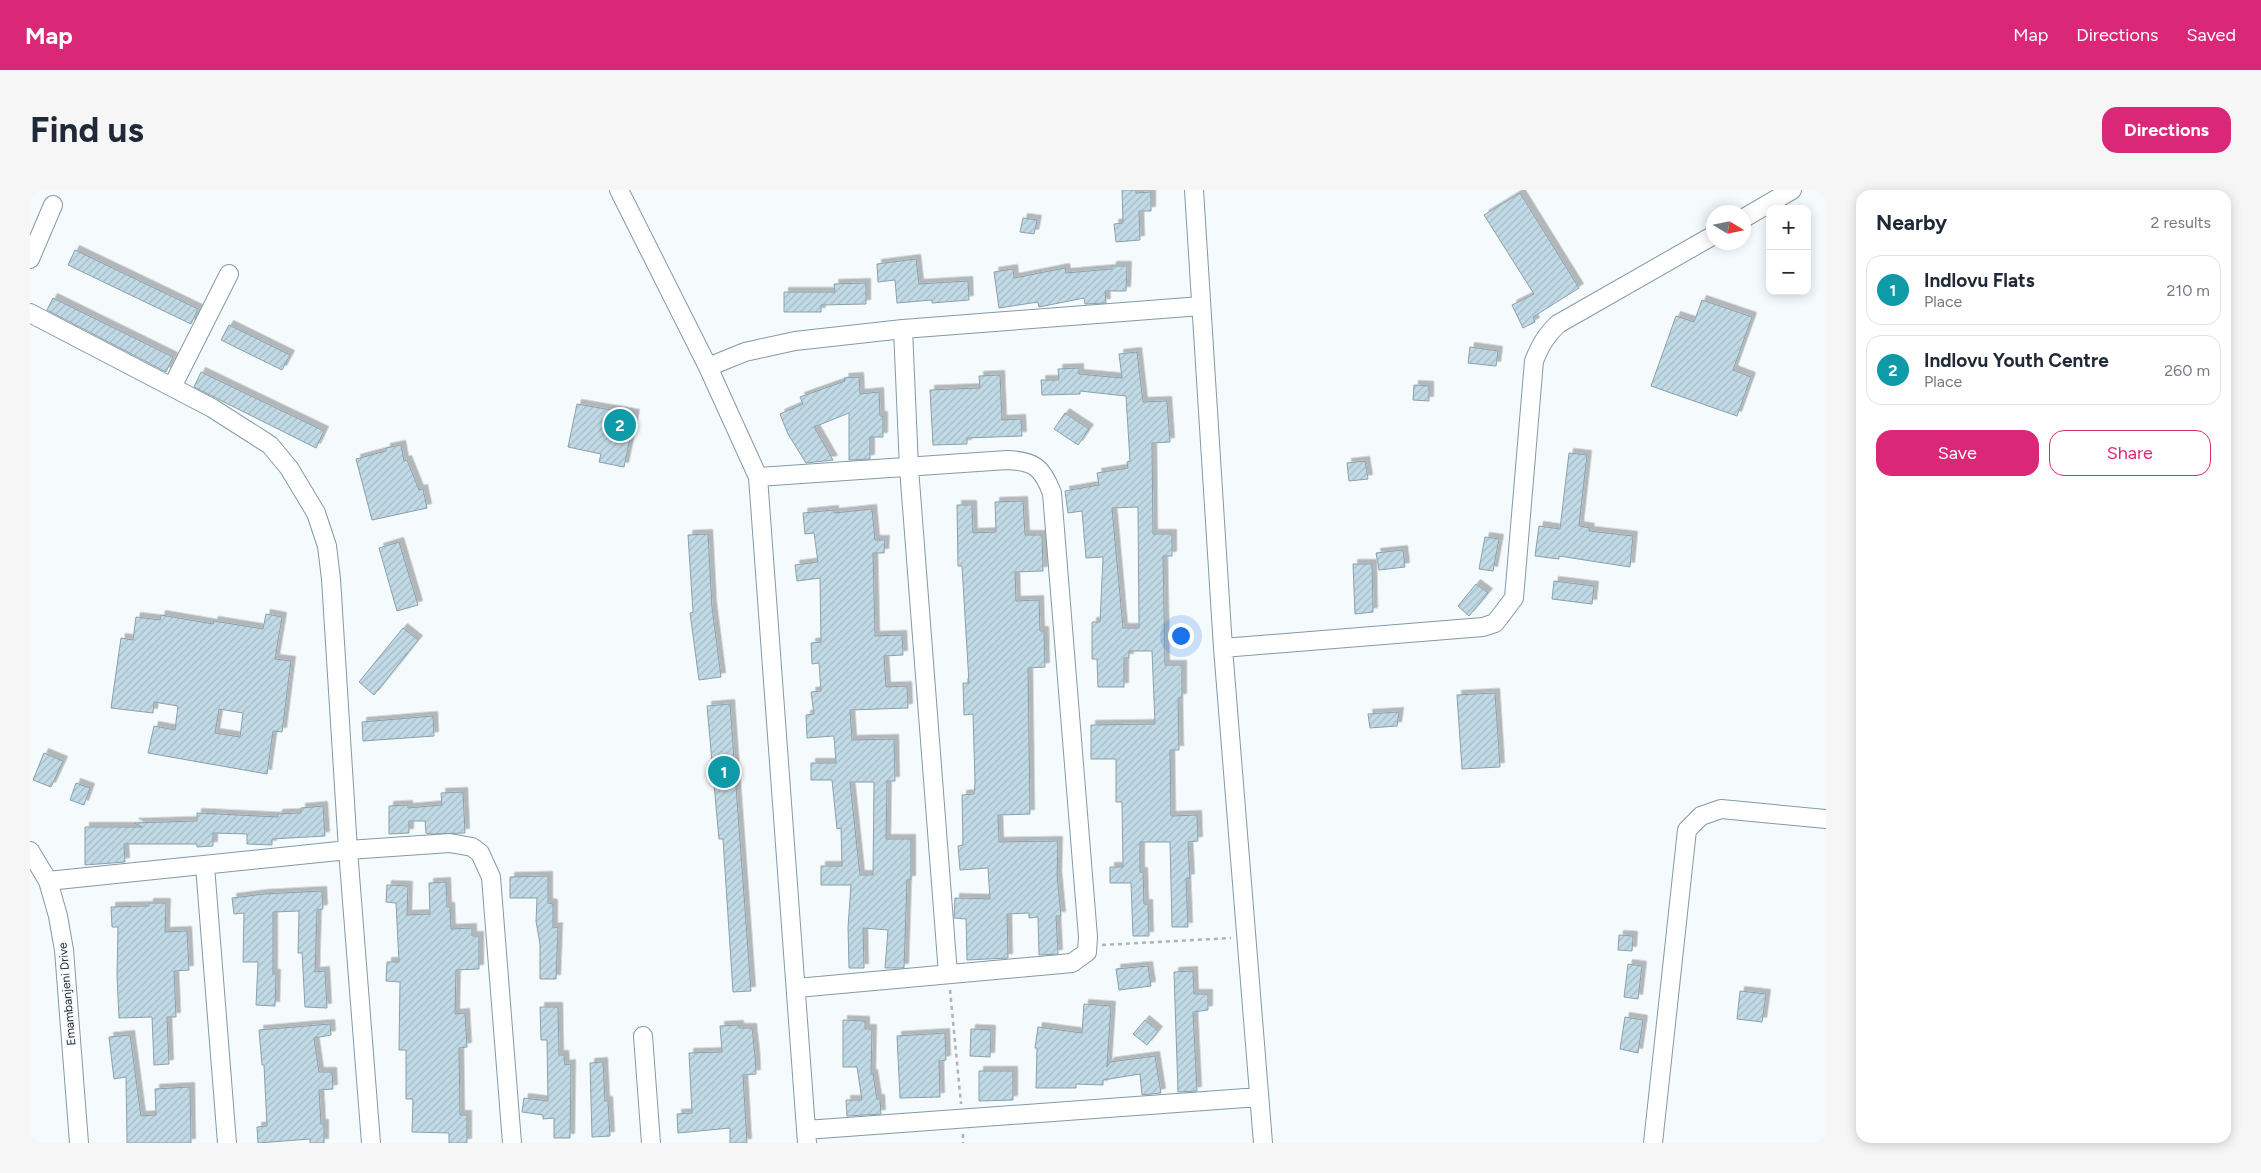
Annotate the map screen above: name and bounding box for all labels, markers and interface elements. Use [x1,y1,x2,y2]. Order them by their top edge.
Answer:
text: Map [25,21,73,50]
text: Map [2013,24,2048,46]
text: Directions [2076,24,2158,46]
text: Saved [2186,24,2236,46]
button: Directions [2102,107,2231,153]
text: Find us [30,109,144,151]
north arrow [1706,205,1751,250]
map controls [1766,205,1811,295]
button: + [1766,205,1811,250]
text: Nearby [1876,210,1947,235]
text: 2 results [2151,213,2211,232]
button: − [1766,250,1811,295]
text: Indlovu Flats [1924,269,2035,292]
text: 1 [1890,281,1896,300]
text: 210 m [2167,281,2210,300]
text: Place [1924,292,1962,311]
text: Indlovu Youth Centre [1924,349,2109,372]
text: 2 [1888,361,1898,380]
text: 260 m [2164,361,2210,380]
text: Place [1924,372,1962,391]
pin: 2 [604,406,636,444]
button: Save [1876,430,2039,476]
button: Share [2049,430,2211,476]
your location [1168,623,1194,649]
pin: 1 [708,753,740,791]
street label: Emambanjeni Drive [55,941,78,1046]

